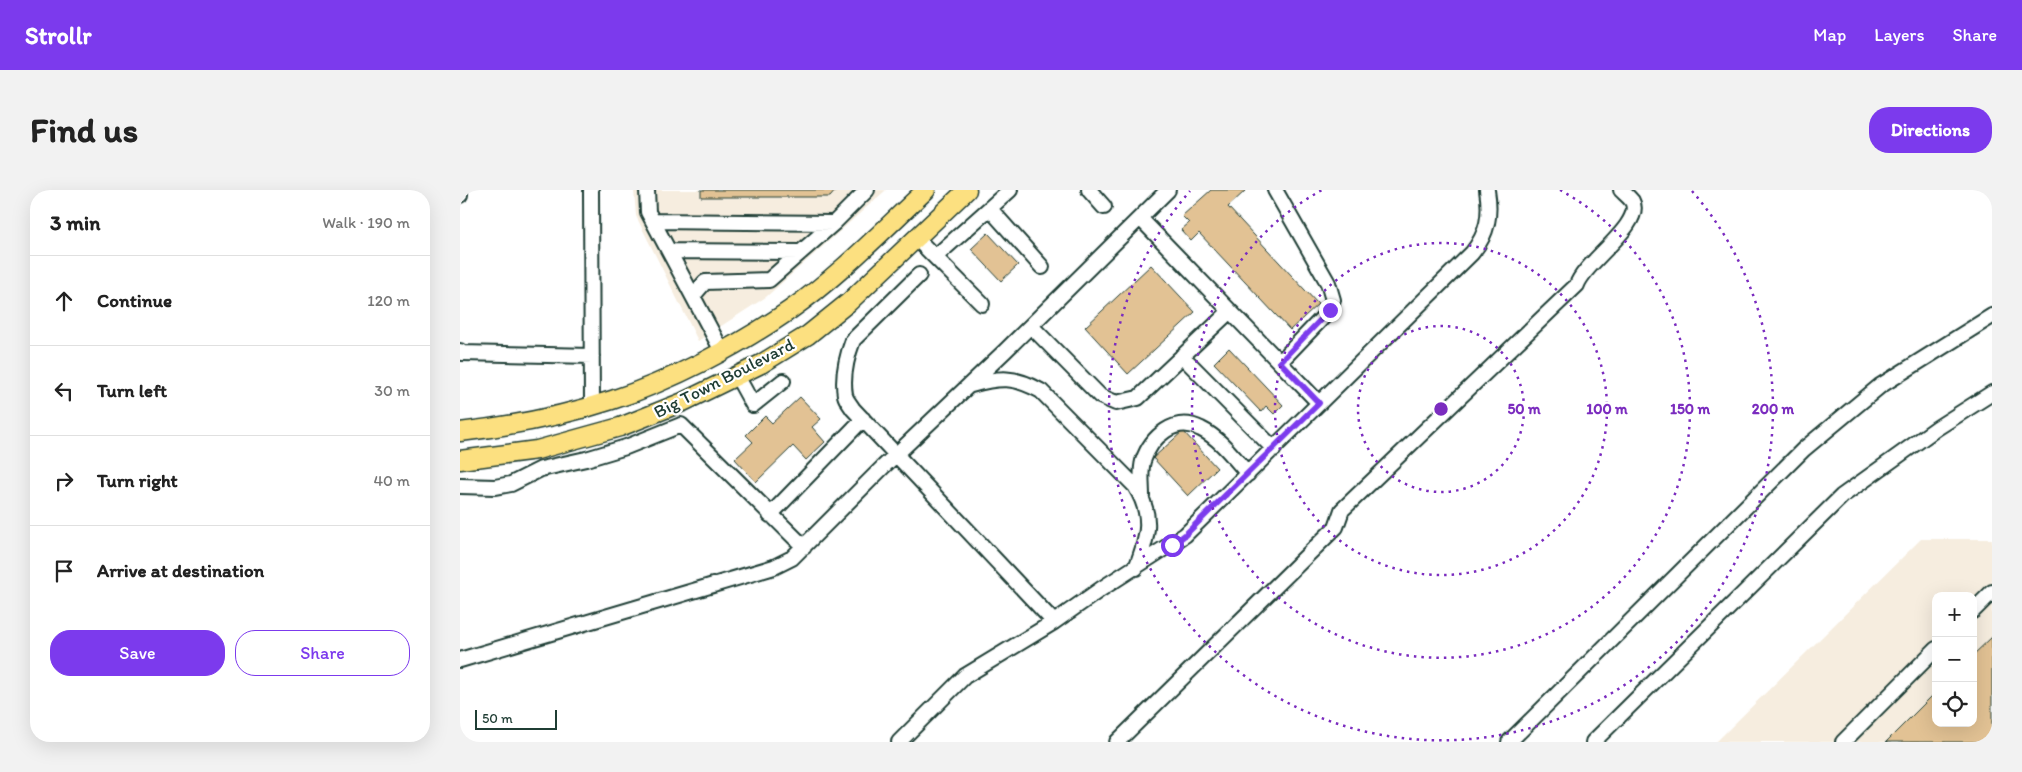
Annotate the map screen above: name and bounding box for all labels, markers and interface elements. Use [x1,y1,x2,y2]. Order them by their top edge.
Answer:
text: Strollr [25,21,91,50]
text: Map [1813,24,1846,46]
text: Layers [1874,24,1924,46]
text: Share [1952,24,1997,46]
button: Directions [1869,107,1992,153]
text: Find us [30,109,138,151]
text: 3 min [50,210,100,235]
text: Walk · 190 m [322,213,410,232]
icon: ahead [50,287,78,315]
text: Continue [97,289,172,312]
text: 120 m [367,291,410,310]
route end [1319,299,1342,322]
street label: Big Town Boulevard [650,333,798,423]
icon: left [50,377,78,405]
text: Turn left [97,379,167,402]
text: 30 m [374,381,410,400]
centre of rings [1432,400,1450,418]
text: 50 m [1507,400,1541,418]
text: 100 m [1586,400,1628,418]
text: 150 m [1670,400,1710,418]
text: 200 m [1752,400,1795,418]
icon: right [50,467,78,495]
text: Turn right [97,469,178,492]
text: 40 m [373,471,410,490]
route start [1161,534,1184,557]
icon: arrive [50,557,78,585]
text: Arrive at destination [97,559,264,582]
map controls [1932,592,1977,727]
button: + [1932,592,1977,637]
button: Save [50,630,225,676]
button: Share [235,630,410,676]
button: − [1932,637,1977,682]
button: locate [1932,682,1977,727]
scale bar [475,707,558,730]
text: 50 m [482,710,513,727]

